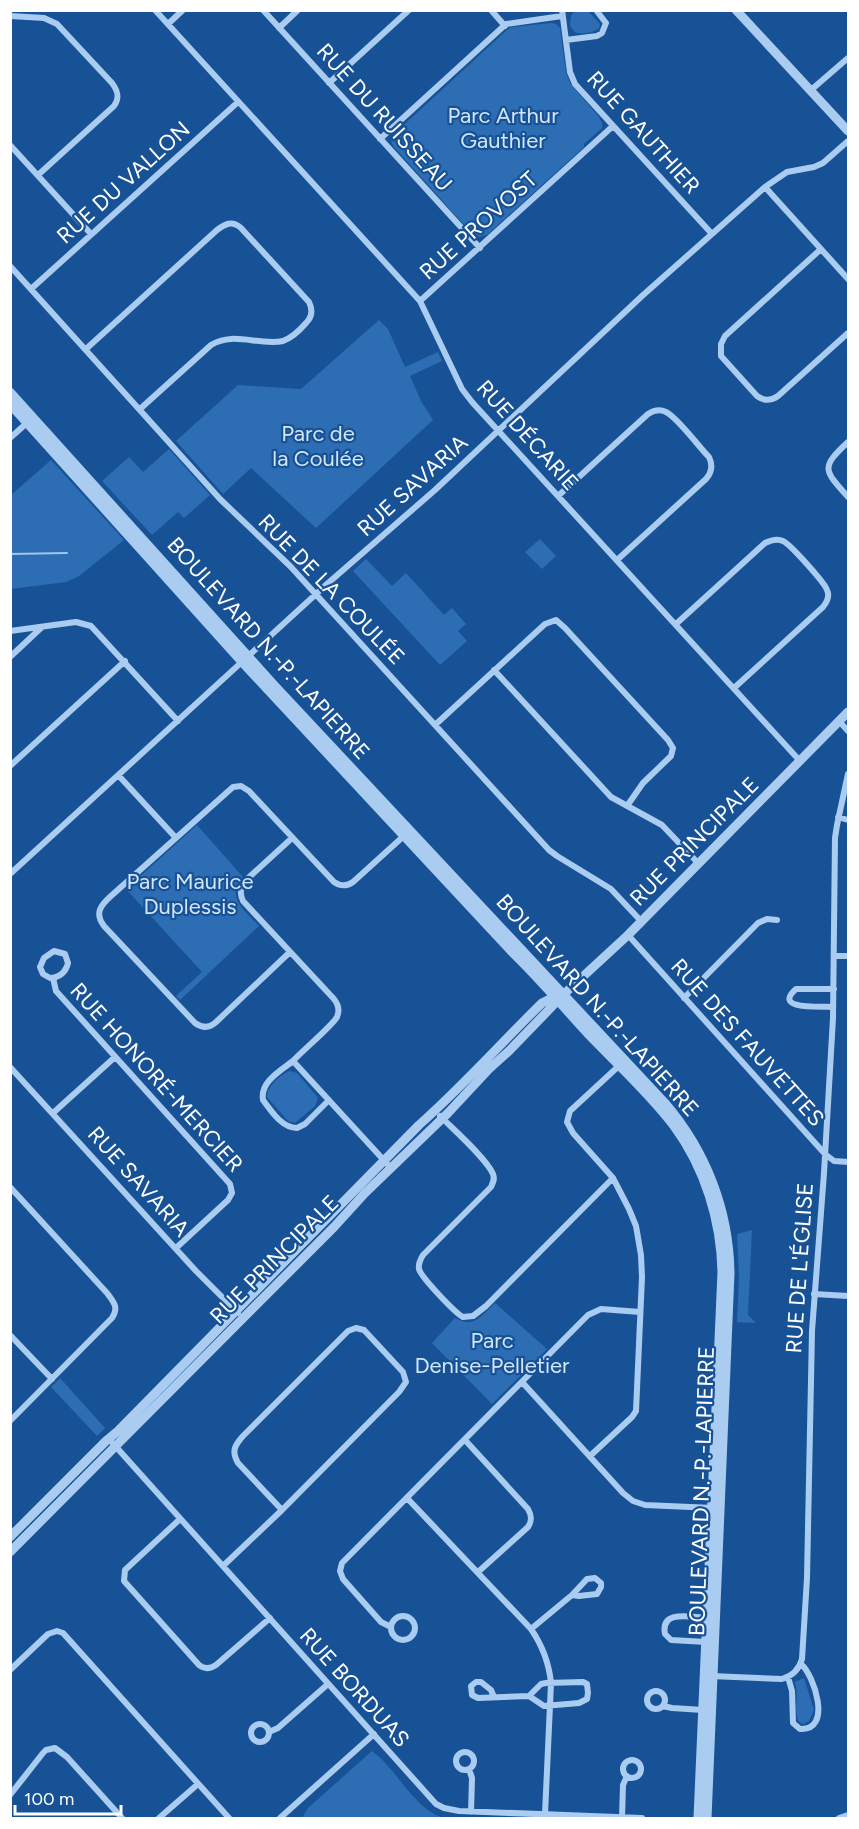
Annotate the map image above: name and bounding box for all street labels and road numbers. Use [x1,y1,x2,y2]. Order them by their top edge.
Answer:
street label: RUE DU RUISSEAU [311,38,458,197]
street label: RUE GAUTHIER [581,65,706,199]
street label: RUE DU VALLON [51,116,195,249]
street label: RUE PROVOST [414,165,543,285]
street label: RUE DÉCARIE [471,374,584,496]
street label: RUE SAVARIA [352,429,473,542]
street label: RUE DE LA COULÉE [253,508,411,670]
street label: BOULEVARD N.-P.-LAPIERRE [162,532,376,765]
street label: RUE PRINCIPALE [624,771,764,911]
street label: BOULEVARD N.-P.-LAPIERRE [491,889,705,1122]
street label: RUE DES FAUVETTES [665,953,830,1132]
street label: RUE HONORÉ-MERCIER [64,977,249,1178]
street label: RUE SAVARIA [82,1121,195,1242]
street label: RUE DE L'ÉGLISE [780,1182,819,1354]
street label: RUE PRINCIPALE [204,1189,344,1329]
street label: BOULEVARD N.-P.-LAPIERRE [683,1346,720,1636]
street label: RUE BORDUAS [294,1622,415,1753]

